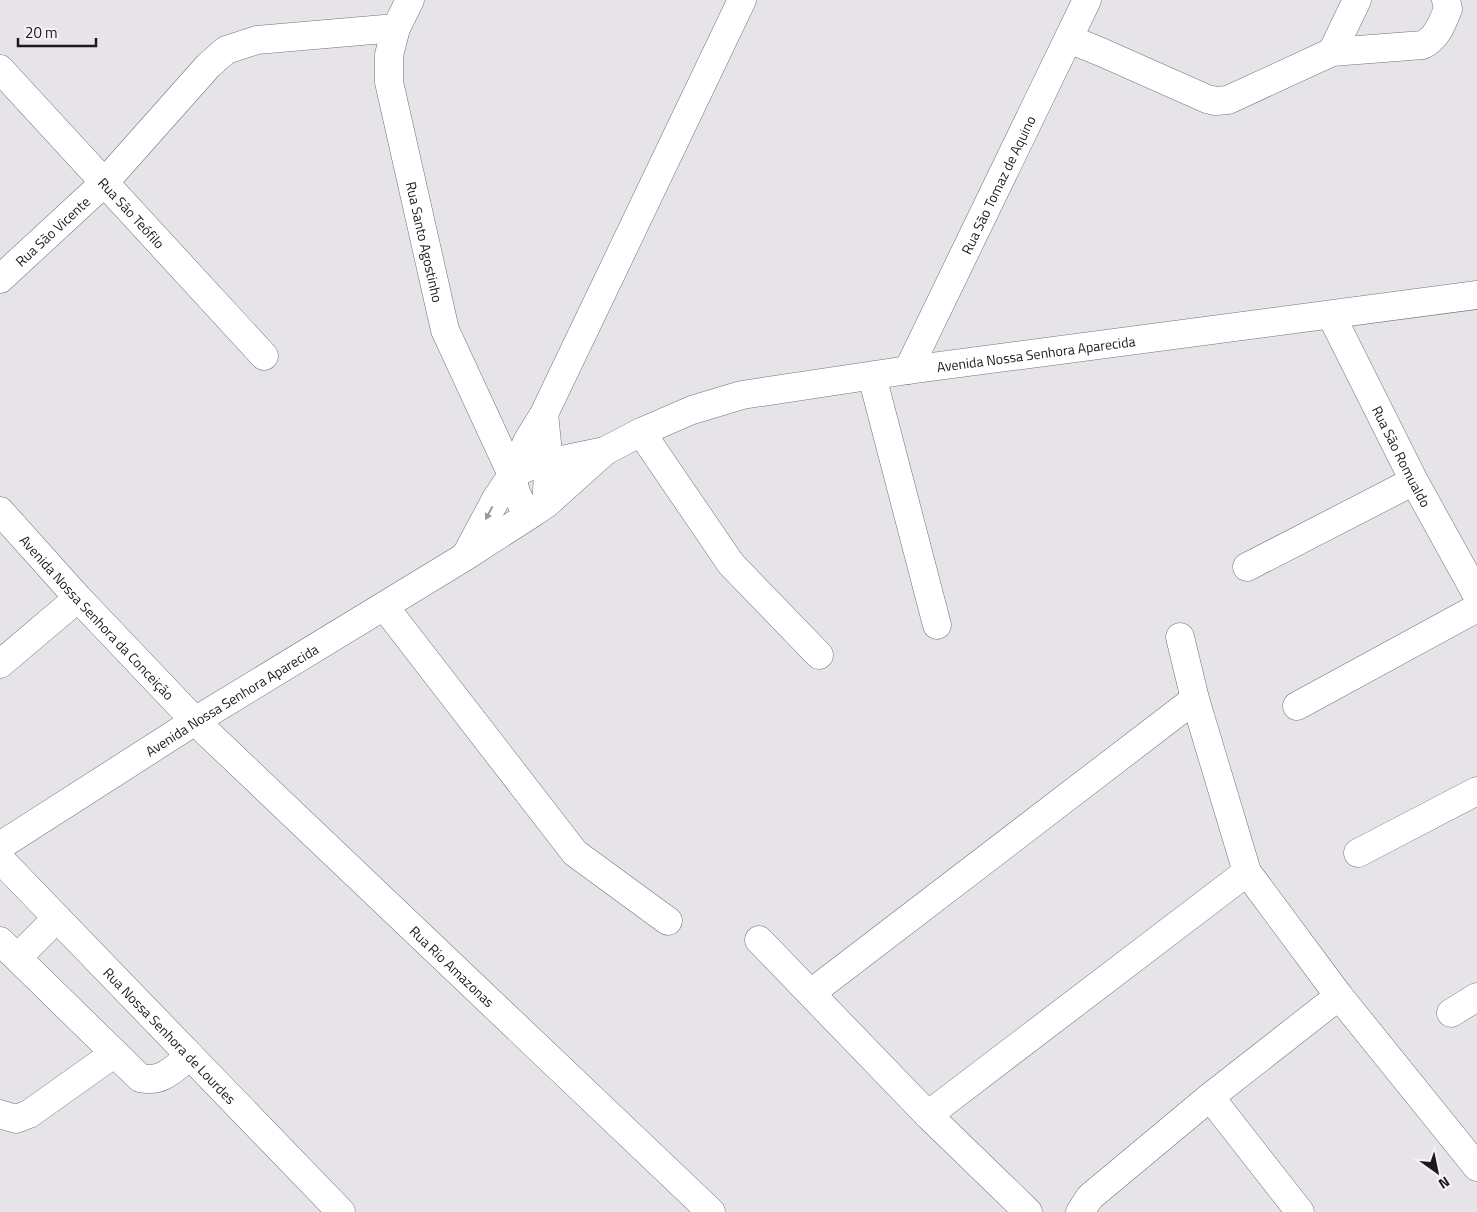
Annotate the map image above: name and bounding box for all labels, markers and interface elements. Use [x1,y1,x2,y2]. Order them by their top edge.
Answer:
scale bar [18,15,95,47]
text: 20 m [25,21,58,44]
street label: Rua São Tomaz de Aquino [955,112,1040,257]
street label: Rua São Teófilo [94,172,170,253]
street label: Rua Santo Agostinho [401,179,449,304]
street label: Rua São Vicente [10,191,94,271]
street label: Avenida Nossa Senhora Aparecida [935,330,1137,377]
street label: Rua São Romualdo [1367,402,1437,511]
one-way arrow [485,505,493,520]
street label: Avenida Nossa Senhora da Conceição [15,530,180,704]
street label: Avenida Nossa Senhora Aparecida [141,638,322,761]
street label: Rua Rio Amazonas [405,920,500,1012]
street label: Rua Nossa Senhora de Lourdes [99,962,241,1108]
north arrow [1412,1147,1462,1197]
text: N [1435,1172,1454,1195]

